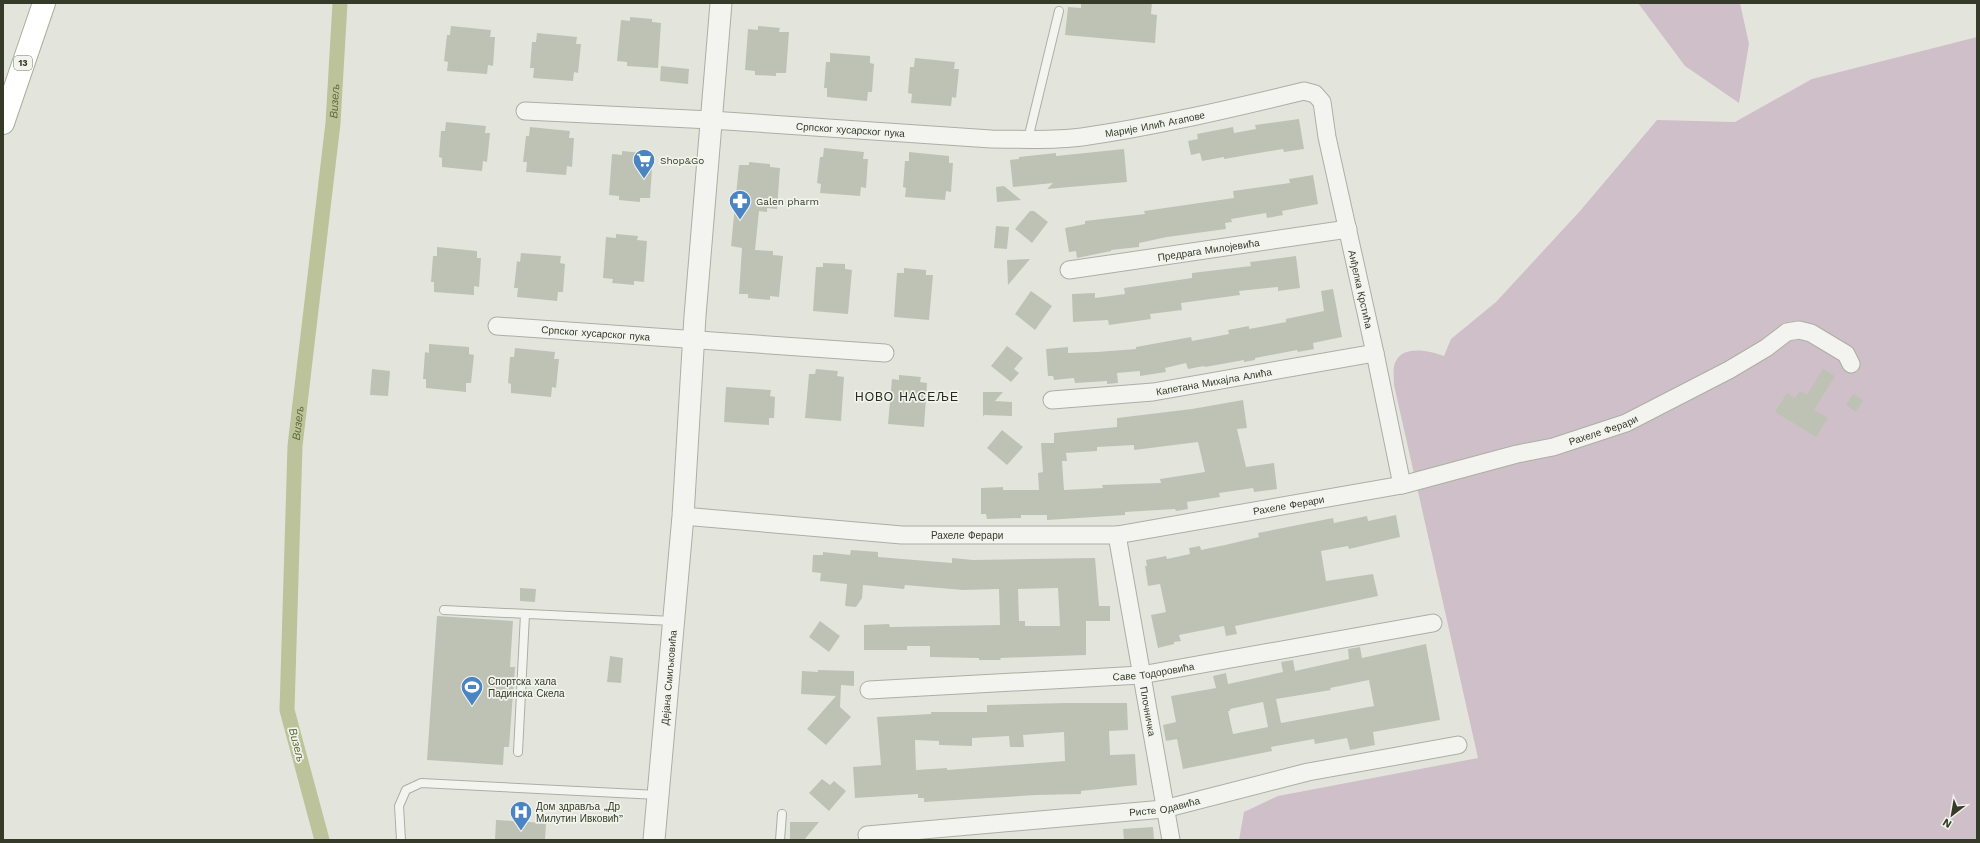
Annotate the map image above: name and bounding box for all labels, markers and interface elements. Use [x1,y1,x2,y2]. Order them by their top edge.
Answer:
road number: 13 [14,56,32,70]
water label: Визељ [327,83,342,119]
street label: Марије Илић Агапове [1104,109,1206,139]
street label: Српског хусарског пука [796,121,906,139]
supermarket icon: Shop&Go [631,147,657,180]
place label: Shop&Go [660,155,704,166]
pharmacy icon: Galen pharm [727,188,753,221]
place label: Galen pharm [756,196,819,207]
street label: Предрага Милојевића [1157,237,1261,263]
street label: Анђелка Крстића [1346,249,1374,330]
street label: Српског хусарског пука [541,324,651,343]
street label: Капетана Михајла Алића [1155,366,1273,397]
district label: НОВО НАСЕЉЕ [855,390,959,404]
water label: Визељ [290,405,307,441]
street label: Рахеле Ферари [1567,413,1640,447]
street label: Рахеле Ферари [1252,494,1325,517]
street label: Рахеле Ферари [931,530,1003,541]
street label: Дејана Смиљковића [659,629,679,726]
street label: Саве Тодоровића [1112,661,1195,683]
sports icon: Спортска хала Падинска Скела [459,674,485,707]
place label: Спортска хала Падинска Скела [488,676,565,699]
street label: Плочничка [1138,686,1158,737]
water label: Визељ [286,727,307,764]
street label: Ристе Одавића [1129,795,1201,818]
north arrow [1932,795,1972,835]
hospital icon: Дом здравља „Др Милутин Ивковић” [508,799,534,832]
place label: Дом здравља „Др Милутин Ивковић” [536,801,623,824]
text: N [1940,815,1954,831]

